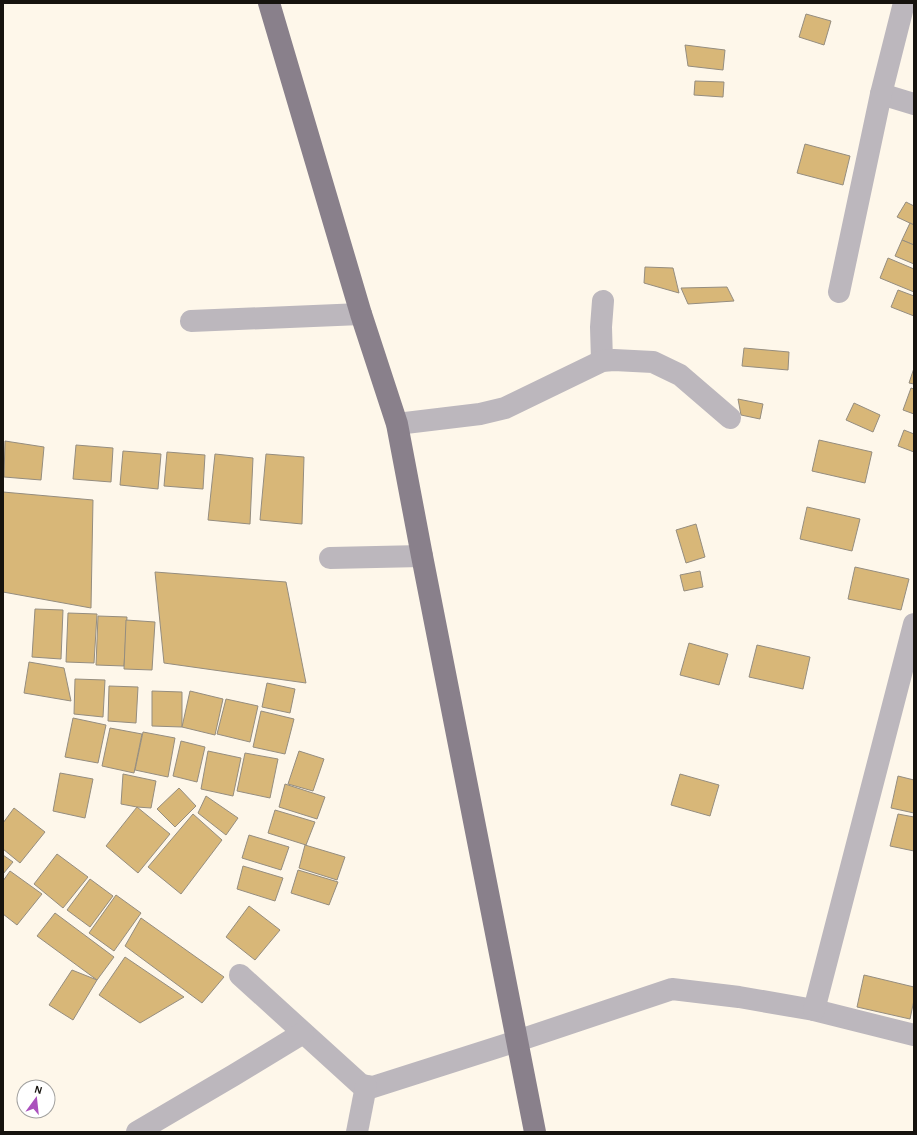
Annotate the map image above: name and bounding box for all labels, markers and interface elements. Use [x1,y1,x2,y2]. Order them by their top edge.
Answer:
north arrow [16,1079,56,1119]
text: N [33,1084,44,1096]

